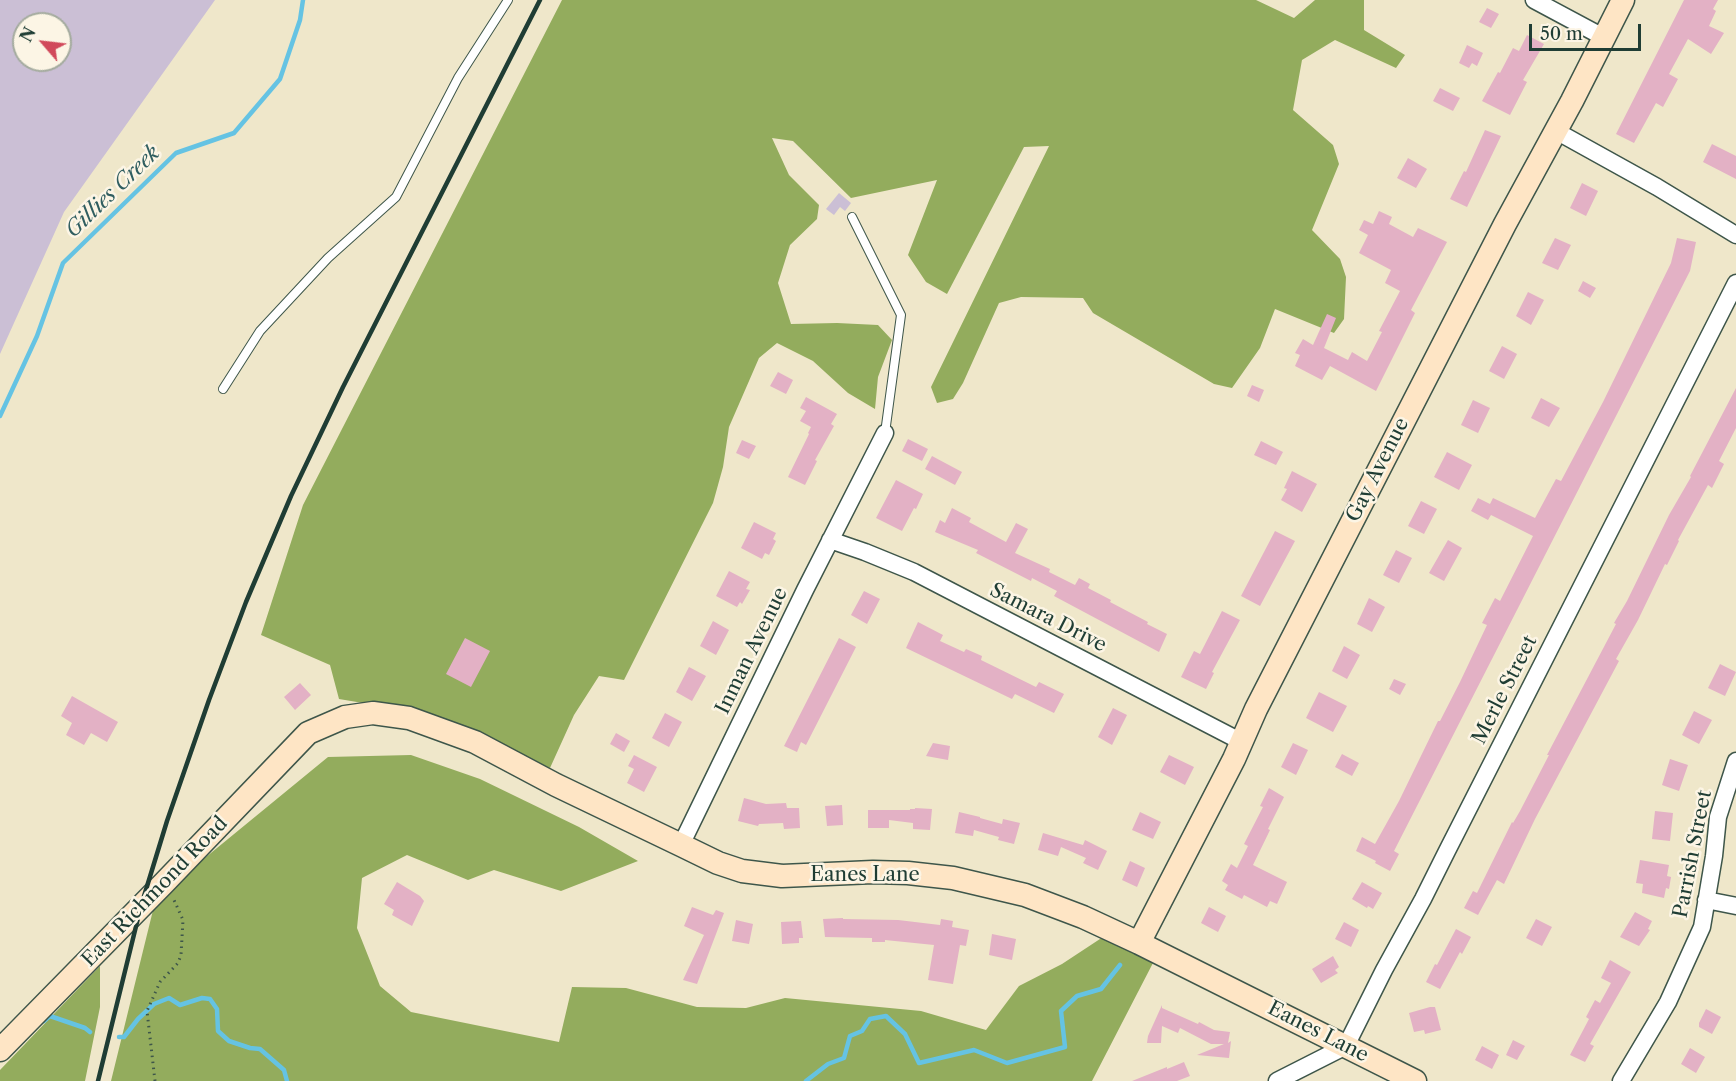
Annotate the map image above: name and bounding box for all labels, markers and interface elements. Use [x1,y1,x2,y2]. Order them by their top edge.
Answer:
north arrow [12,12,72,72]
scale bar [1532,12,1644,50]
text: 50 m [1540,23,1583,45]
text: N [16,24,40,45]
water label: Gillies Creek [61,141,165,243]
street label: Gay Avenue [1341,414,1415,526]
street label: Samara Drive [986,578,1110,658]
street label: Inman Avenue [711,584,793,718]
street label: Merle Street [1467,632,1543,748]
street label: Parrish Street [1669,788,1717,920]
street label: East Richmond Road [77,812,233,972]
street label: Eanes Lane [810,863,920,887]
street label: Eanes Lane [1264,996,1372,1068]

